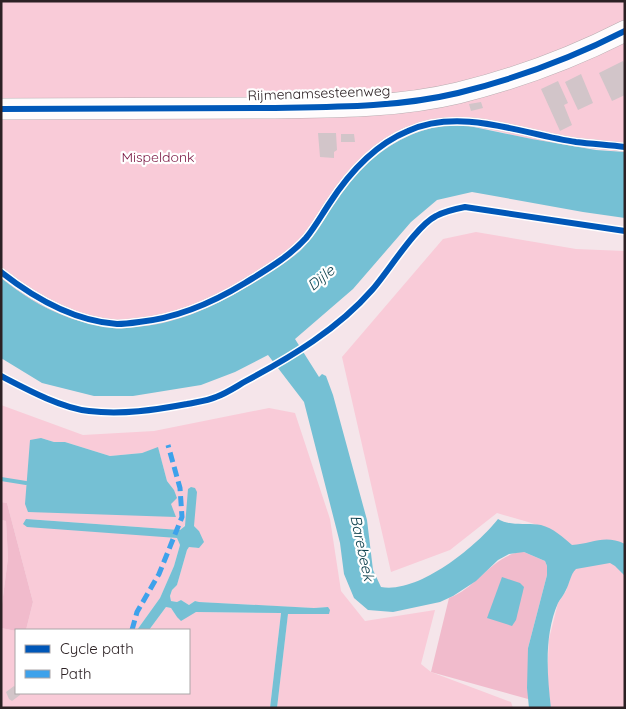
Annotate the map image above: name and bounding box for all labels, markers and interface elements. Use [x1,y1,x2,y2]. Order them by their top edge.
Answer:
street label: Rijmenamsesteenweg [247,82,391,104]
park label: Mispeldonk [121,148,195,166]
water label: Dijle [303,260,339,294]
water label: Barebeek [346,513,379,584]
legend [15,629,190,694]
text: Cycle path [60,639,134,658]
text: Path [60,664,92,683]

